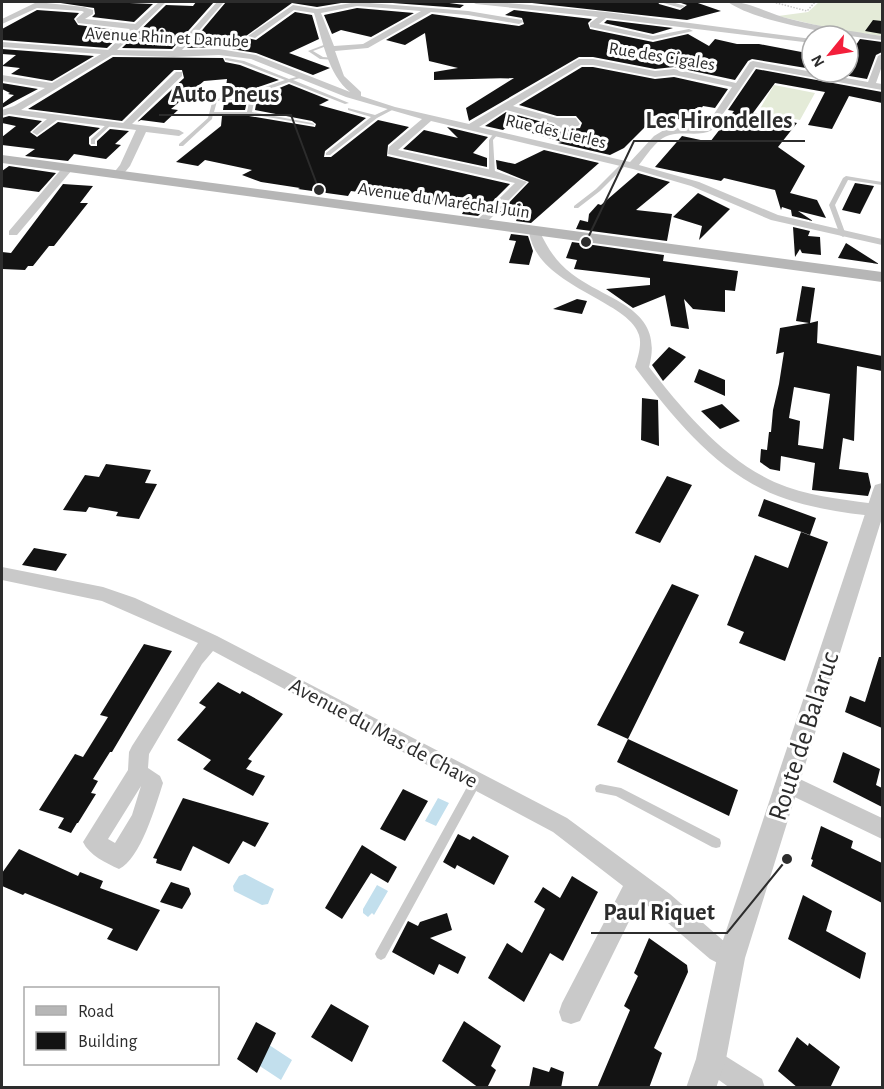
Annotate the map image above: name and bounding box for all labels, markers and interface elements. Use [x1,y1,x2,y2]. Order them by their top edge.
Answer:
north arrow [800,24,860,84]
street label: Avenue Rhin et Danube [85,25,249,51]
street label: Rue des Cigales [607,40,716,74]
text: N [808,52,828,70]
callout: Auto Pneus [159,73,291,115]
text: Auto Pneus [171,83,279,107]
callout: Les Hirondelles [634,99,805,141]
text: Les Hirondelles [645,109,793,133]
street label: Rue des Lierles [504,112,608,152]
street label: Avenue du Maréchal Juin [357,180,531,222]
street label: Route de Balaruc [763,648,843,824]
street label: Avenue du Mas de Chave [286,674,481,792]
callout: Paul Riquet [591,891,727,933]
text: Paul Riquet [603,901,715,925]
legend [24,987,219,1065]
text: Road [78,1003,114,1021]
text: Building [78,1033,138,1051]

